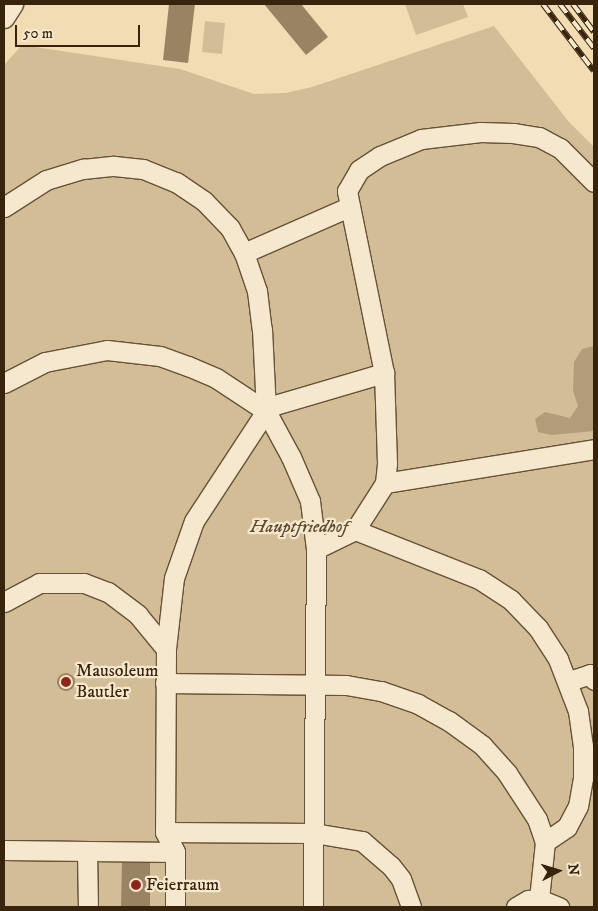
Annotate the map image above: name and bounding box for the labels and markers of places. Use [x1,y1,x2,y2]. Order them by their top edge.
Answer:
place label: Mausoleum Bautler [76,661,159,704]
marker: Mausoleum Bautler [60,676,72,688]
place label: Feierraum [146,874,219,896]
marker: Feierraum [130,879,142,891]

